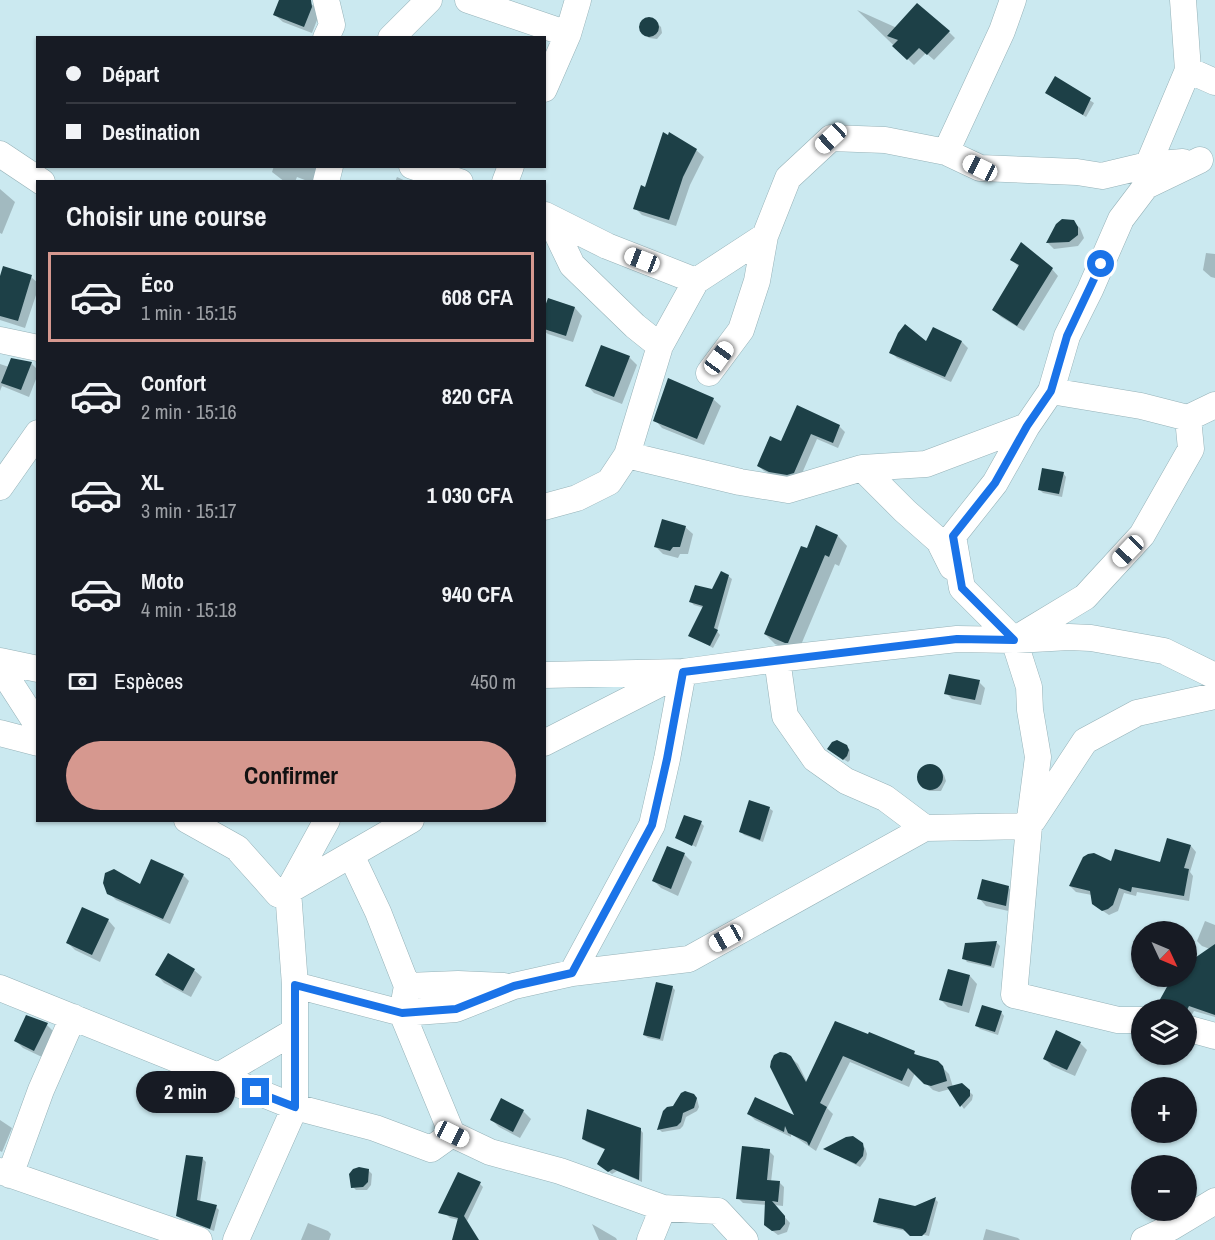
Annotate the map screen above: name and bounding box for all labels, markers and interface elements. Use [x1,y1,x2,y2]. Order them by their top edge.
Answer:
text: Départ [102,59,159,89]
text: Destination [102,117,200,147]
car [812,119,850,157]
car [960,152,1000,184]
text: Choisir une course [66,198,267,234]
car [622,245,662,275]
route start [1087,250,1114,277]
text: Éco [141,269,174,299]
icon: car [69,270,123,324]
text: 608 CFA [442,282,513,312]
text: 1 min · 15:15 [141,299,237,326]
car [701,338,737,378]
text: Confort [141,368,206,398]
icon: car [69,369,123,423]
text: 820 CFA [442,381,513,411]
text: 2 min · 15:16 [141,398,237,425]
text: XL [141,467,164,497]
icon: car [69,468,123,522]
text: 1 030 CFA [427,480,513,510]
text: 3 min · 15:17 [141,497,237,524]
car [1109,532,1147,570]
text: Moto [141,566,184,596]
icon: car [69,567,123,621]
text: 940 CFA [442,579,513,609]
text: 4 min · 15:18 [141,596,237,623]
icon: cash [66,665,99,698]
text: Espèces [114,666,183,696]
text: 450 m [470,668,516,695]
button: Confirmer [66,741,516,810]
car [706,921,746,955]
north arrow [1131,921,1197,987]
map controls [1131,921,1197,1221]
button: layers [1131,999,1197,1065]
callout: 2 min [136,1071,235,1113]
button: + [1131,1077,1197,1143]
text: 2 min [164,1078,207,1105]
route end [242,1078,269,1105]
car [432,1118,472,1150]
button: − [1131,1155,1197,1221]

